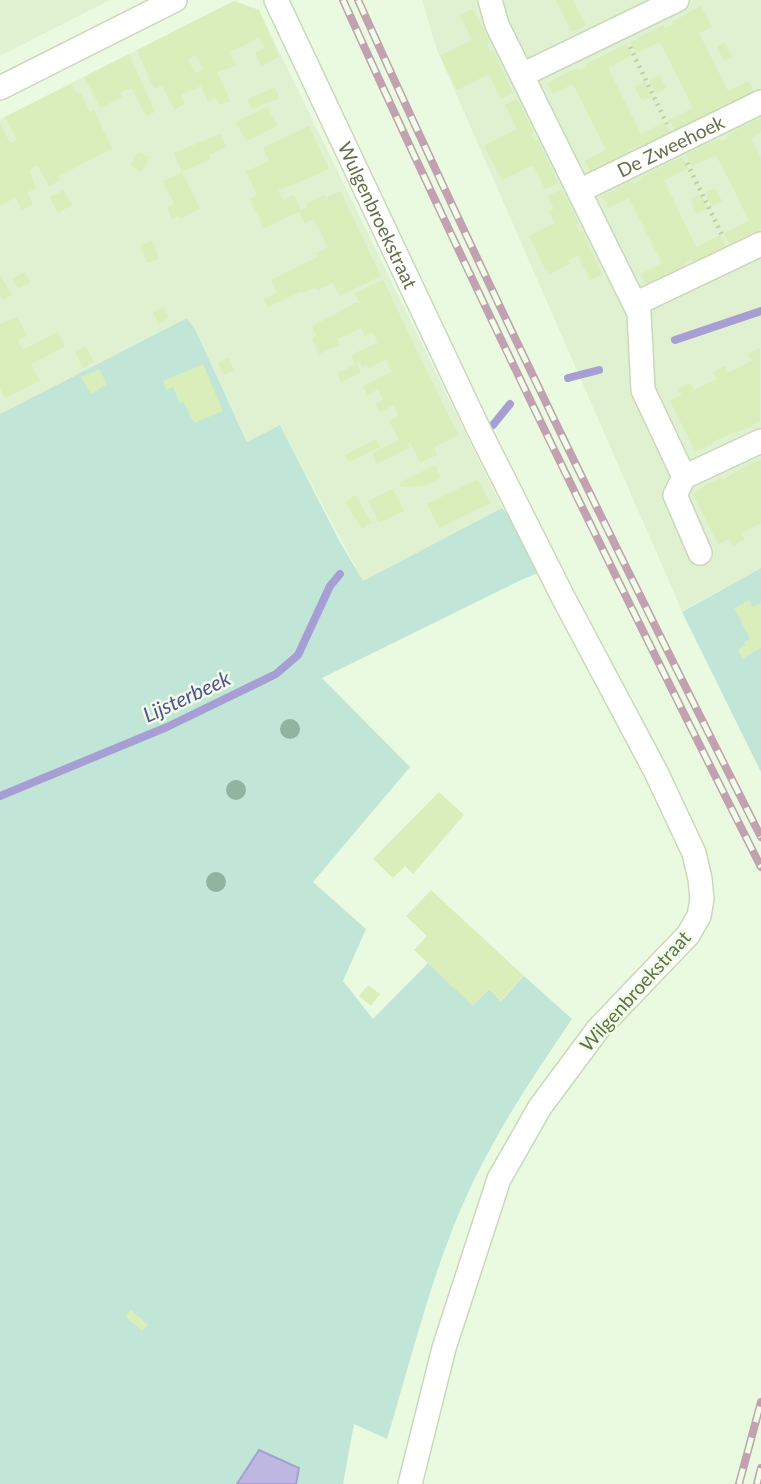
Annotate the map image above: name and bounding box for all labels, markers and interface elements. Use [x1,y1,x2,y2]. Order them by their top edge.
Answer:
street label: De Zweehoek [613,110,728,182]
street label: Wulgenbroekstraat [334,138,423,292]
water label: Lijsterbeek [139,664,235,727]
street label: Wilgenbroekstraat [575,926,695,1056]

